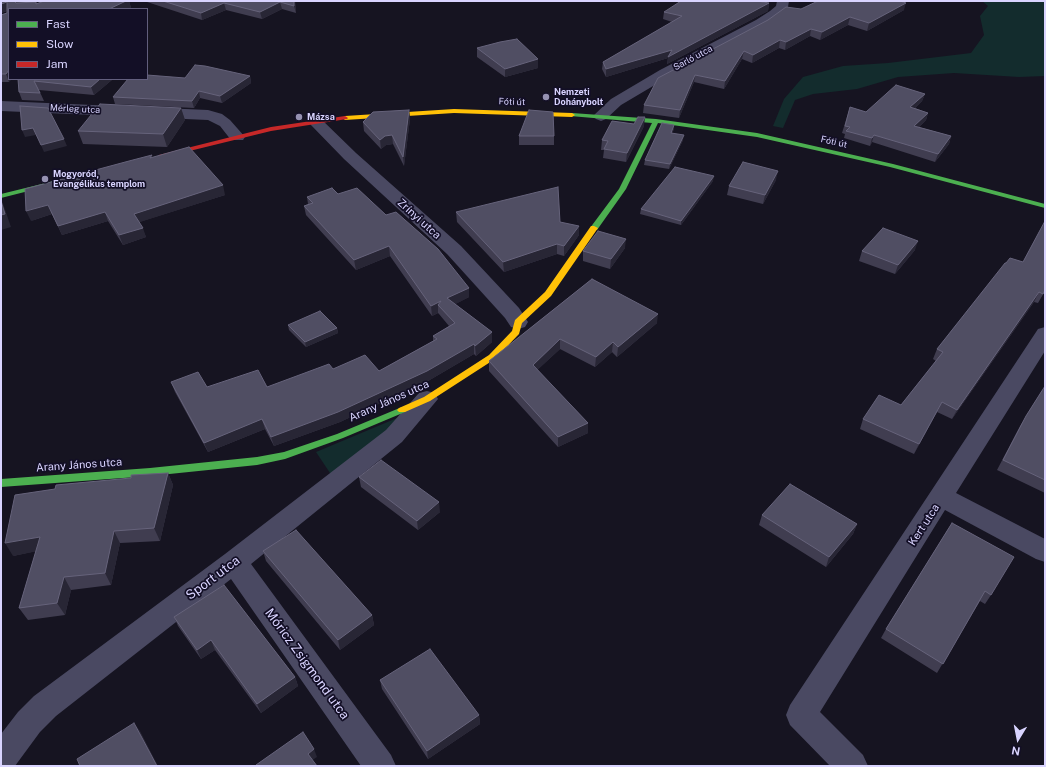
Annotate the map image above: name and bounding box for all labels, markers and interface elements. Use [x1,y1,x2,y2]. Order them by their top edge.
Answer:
legend [8,8,148,80]
text: Fast [46,17,70,31]
text: Slow [46,37,73,51]
street label: Sarló utca [672,43,714,73]
text: Jam [46,57,68,71]
place label: Nemzeti Dohánybolt [554,87,603,108]
marker: Nemzeti Dohánybolt [541,92,551,102]
street label: Fóti út [498,96,526,108]
street label: Mérleg utca [50,102,100,116]
marker: Mázsa [294,112,304,122]
place label: Mázsa [307,112,335,122]
street label: Fóti út [820,134,848,150]
place label: Mogyoród, Evangélikus templom [53,169,145,190]
marker: Mogyoród, Evangélikus templom [40,174,50,184]
street label: Zrínyi utca [395,196,443,242]
street label: Arany János utca [347,377,431,425]
street label: Arany János utca [35,455,123,475]
street label: Kert utca [906,502,942,548]
street label: Sport utca [183,553,243,603]
street label: Móricz Zsigmond utca [262,606,352,722]
north arrow [998,719,1038,759]
text: N [1011,744,1021,757]

